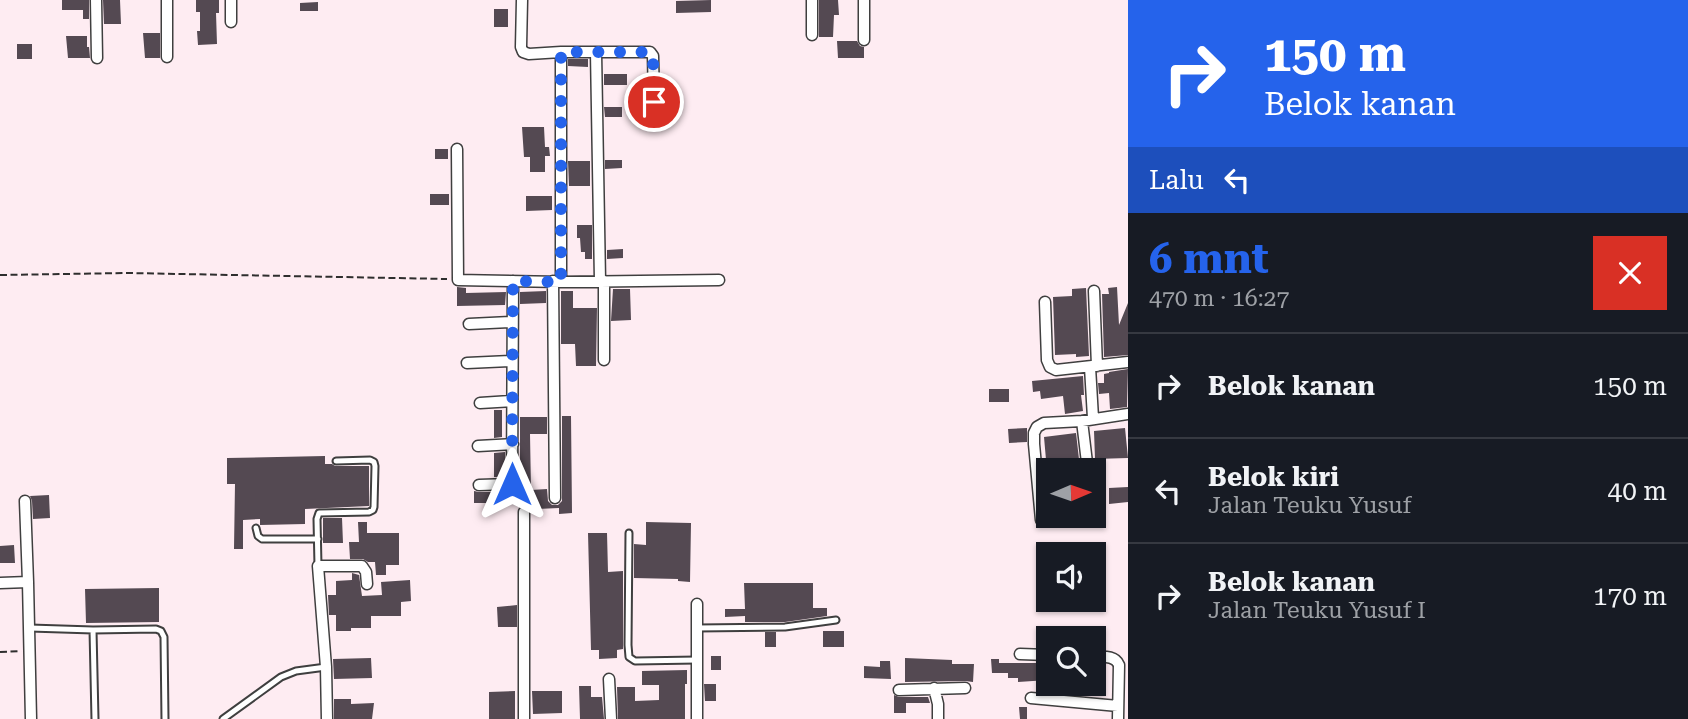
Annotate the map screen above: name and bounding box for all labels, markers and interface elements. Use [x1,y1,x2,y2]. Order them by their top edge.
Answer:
text: 150 m [1264,26,1406,83]
icon: right [1149,28,1240,119]
pin [624,72,684,132]
icon: arrive [635,83,673,121]
text: Belok kanan [1264,85,1456,123]
icon: left [1218,161,1256,199]
text: Lalu [1149,165,1204,195]
text: 6 mnt [1149,234,1269,283]
button: close [1593,236,1667,310]
text: 470 m · 16:27 [1149,285,1289,312]
icon: right [1149,367,1187,405]
text: Belok kanan [1208,371,1375,401]
text: 150 m [1593,371,1667,401]
position arrow [475,447,549,521]
north arrow [1036,458,1106,528]
map controls [1036,458,1106,696]
text: Belok kiri [1208,462,1339,492]
icon: left [1149,472,1187,510]
text: 40 m [1608,476,1667,506]
text: Jalan Teuku Yusuf [1208,492,1411,519]
button: sound [1036,542,1106,612]
text: Belok kanan [1208,567,1375,597]
icon: right [1149,577,1187,615]
text: 170 m [1593,581,1667,611]
text: Jalan Teuku Yusuf I [1208,597,1426,624]
button: search [1036,626,1106,696]

